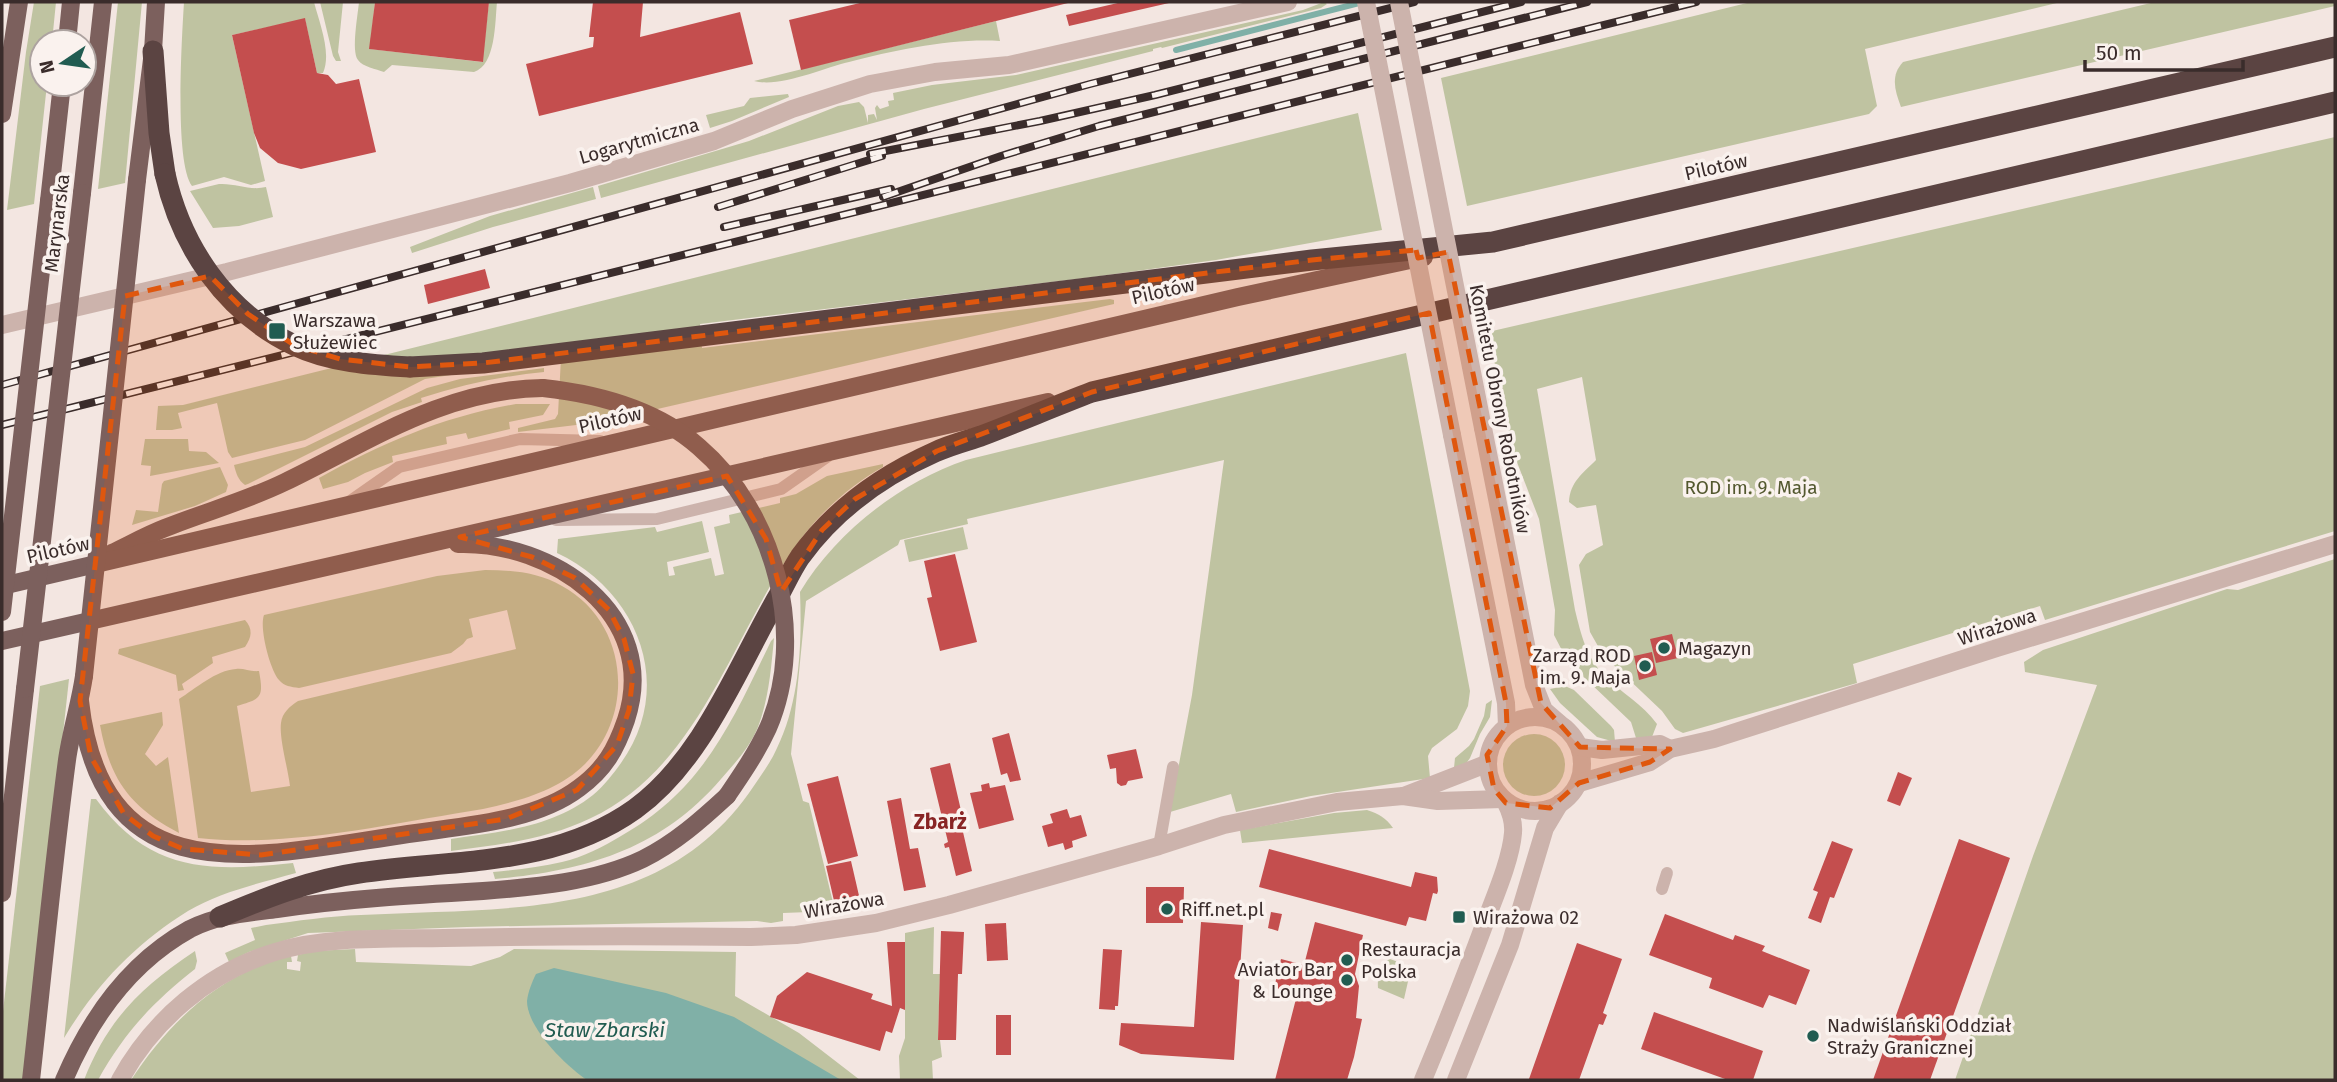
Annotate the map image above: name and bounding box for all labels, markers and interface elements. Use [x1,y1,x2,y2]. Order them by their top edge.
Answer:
north arrow [28,28,98,98]
scale bar [2085,28,2242,72]
text: 50 m [2096,40,2142,66]
text: N [34,58,60,75]
street label: Logarytmiczna [576,113,702,169]
street label: Pilotów [1682,148,1750,185]
street label: Marynarska [40,172,74,274]
street label: Pilotów [1129,272,1197,309]
street label: Komitetu Obrony Robotników [1465,282,1536,536]
place label: Warszawa Służewiec [293,309,377,354]
marker: Warszawa Służewiec [267,321,287,341]
street label: Pilotów [576,401,644,438]
park label: ROD im. 9. Maja [1684,476,1818,499]
street label: Pilotów [24,531,92,568]
street label: Wirażowa [1955,604,2039,650]
place label: Magazyn [1678,637,1752,660]
marker: Magazyn [1656,640,1672,656]
place label: Zarząd ROD im. 9. Maja [1532,644,1631,689]
marker: Zarząd ROD im. 9. Maja [1637,658,1653,674]
district label: Zbarż [913,809,967,835]
street label: Wirażowa [802,887,886,923]
place label: Riff.net.pl [1181,898,1264,921]
marker: Riff.net.pl [1159,901,1175,917]
place label: Wirażowa 02 [1473,906,1579,929]
marker: Wirażowa 02 [1451,909,1467,925]
place label: Restauracja Polska [1361,938,1461,983]
marker: Restauracja Polska [1339,952,1355,968]
place label: Aviator Bar & Lounge [1238,958,1334,1003]
marker: Aviator Bar & Lounge [1339,972,1355,988]
place label: Nadwiślański Oddział Straży Granicznej [1827,1014,2011,1059]
water label: Staw Zbarski [544,1017,665,1043]
marker: Nadwiślański Oddział Straży Granicznej [1805,1028,1821,1044]

